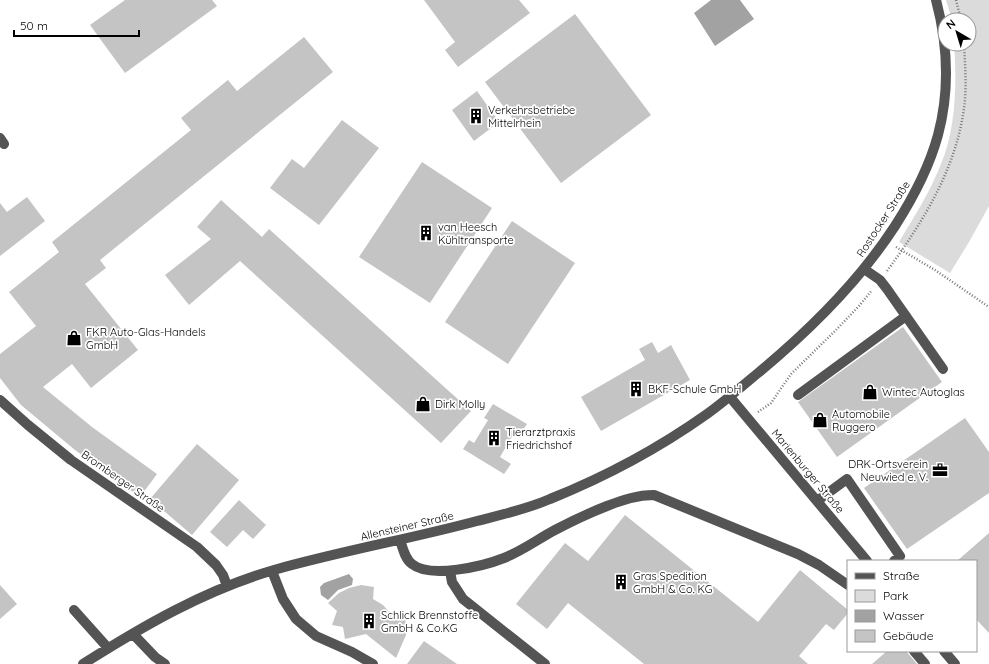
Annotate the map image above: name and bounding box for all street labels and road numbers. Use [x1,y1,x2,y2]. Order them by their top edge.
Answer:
street label: Rostocker Straße [853,178,913,260]
street label: Marienburger Straße [769,426,847,516]
street label: Bromberger Straße [79,447,167,515]
street label: Allensteiner Straße [359,508,455,544]

